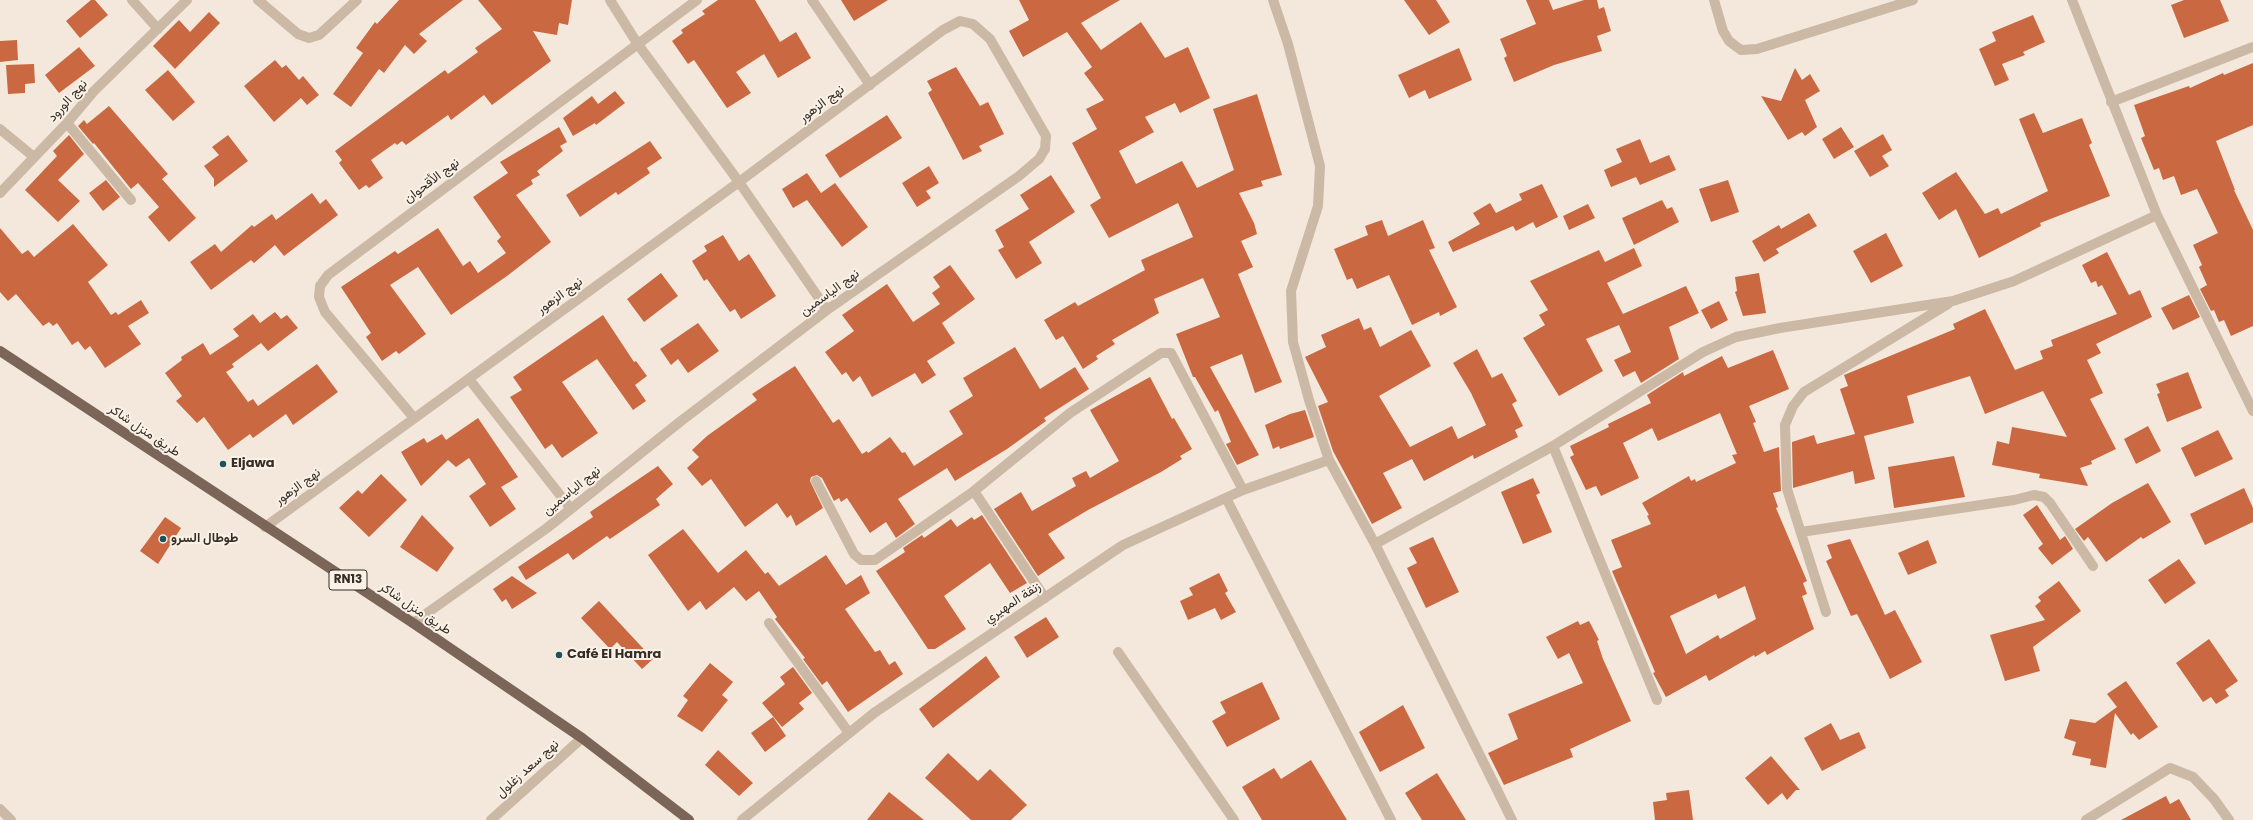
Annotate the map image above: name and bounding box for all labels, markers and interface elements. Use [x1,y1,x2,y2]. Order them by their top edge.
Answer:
street label: نهج الورود [45,77,91,125]
street label: نهج الزهور [796,82,848,126]
street label: نهج الأقحوان [401,155,463,207]
street label: نهج الياسمين [797,266,863,320]
street label: نهج الزهور [534,274,586,318]
street label: طريق منزل شاكر [105,401,183,461]
place label: Eljawa [231,456,275,472]
marker: Eljawa [218,459,228,469]
street label: نهج الياسمين [540,463,604,519]
street label: نهج الزهور [272,465,324,509]
place label: طوطال السرو [171,531,238,547]
marker: طوطال السرو [158,534,168,544]
road number: RN13 [329,570,367,590]
street label: طريق منزل شاكر [376,579,454,639]
street label: زنقة المهيري [982,579,1044,627]
place label: Café El Hamra [567,647,661,663]
marker: Café El Hamra [554,650,564,660]
street label: نهج سعد زغلول [493,737,563,801]

